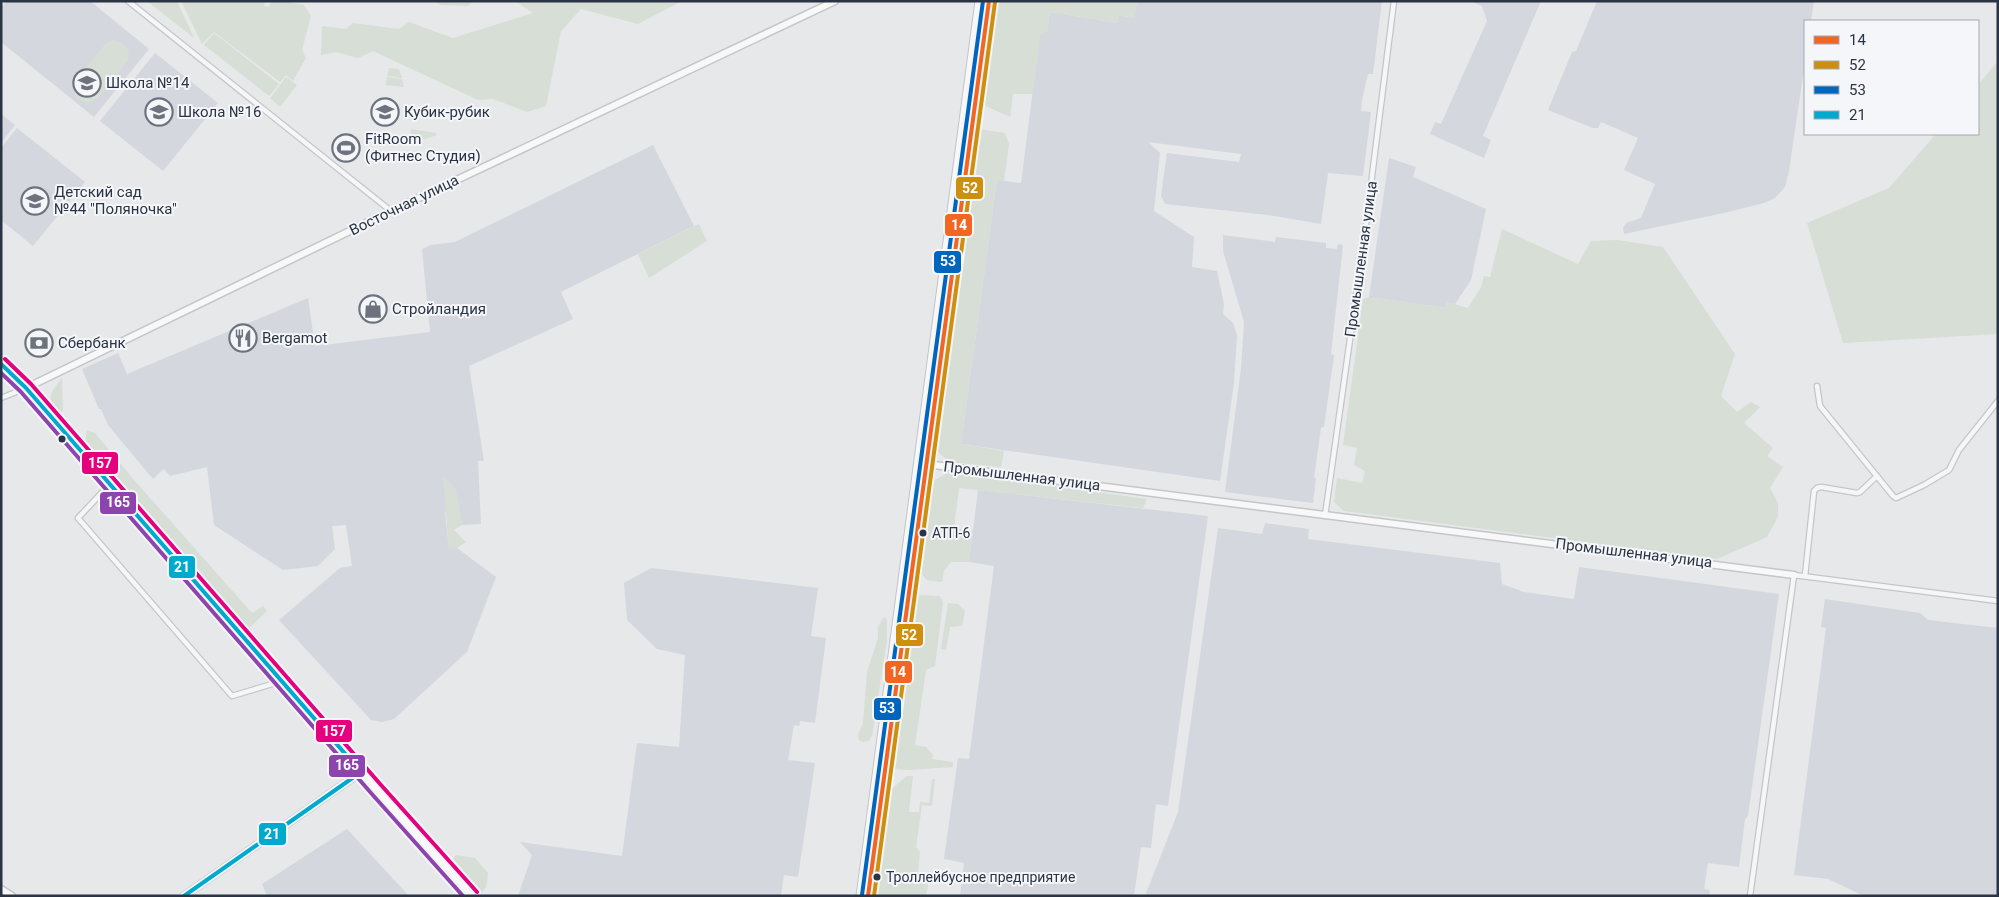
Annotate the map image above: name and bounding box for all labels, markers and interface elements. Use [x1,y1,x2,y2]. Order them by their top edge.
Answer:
legend [1804,20,1979,135]
text: 14 [1849,31,1866,49]
text: 52 [1849,56,1866,74]
school or university icon: Школа №14 [72,68,102,98]
place label: Школа №14 [106,74,190,92]
text: 53 [1849,81,1866,99]
school or university icon: Школа №16 [144,97,174,127]
school or university icon: Кубик-рубик [370,97,400,127]
place label: Школа №16 [178,103,261,121]
place label: Кубик-рубик [404,103,490,121]
text: 21 [1849,106,1866,124]
place label: FitRoom (Фитнес Студия) [365,130,481,165]
sports icon: FitRoom (Фитнес Студия) [331,133,361,163]
street label: Восточная улица [346,171,462,239]
line badge: 52 [955,176,984,200]
text: 52 [962,180,978,196]
street label: Промышленная улица [1341,180,1381,338]
place label: Детский сад №44 "Поляночка" [54,183,177,218]
school or university icon: Детский сад №44 "Поляночка" [20,186,50,216]
line badge: 14 [944,213,973,237]
text: 14 [951,217,967,233]
line badge: 53 [933,250,962,274]
text: 53 [940,253,956,269]
shop icon: Стройландия [358,294,388,324]
place label: Стройландия [392,300,486,318]
restaurant icon: Bergamot [228,323,258,353]
bank icon: Сбербанк [24,328,54,358]
place label: Bergamot [262,329,328,347]
place label: Сбербанк [58,334,126,352]
unlabelled marker [57,434,67,444]
line badge: 157 [81,451,119,475]
text: 157 [88,455,112,471]
street label: Промышленная улица [943,457,1101,495]
line badge: 165 [99,491,137,515]
text: 165 [106,494,130,510]
place label: АТП-6 [932,525,970,541]
marker: АТП-6 [918,528,928,538]
street label: Промышленная улица [1555,534,1713,572]
line badge: 21 [168,555,196,579]
text: 21 [174,559,190,575]
line badge: 52 [895,623,924,647]
text: 52 [901,627,917,643]
line badge: 14 [884,660,913,684]
text: 14 [890,664,906,680]
line badge: 53 [873,697,902,721]
text: 53 [879,700,895,716]
line badge: 157 [315,719,353,743]
text: 157 [322,723,346,739]
line badge: 165 [328,754,366,778]
text: 165 [335,757,359,773]
line badge: 21 [258,822,287,846]
text: 21 [264,826,280,842]
place label: Троллейбусное предприятие [886,869,1075,885]
marker: Троллейбусное предприятие [872,872,882,882]

